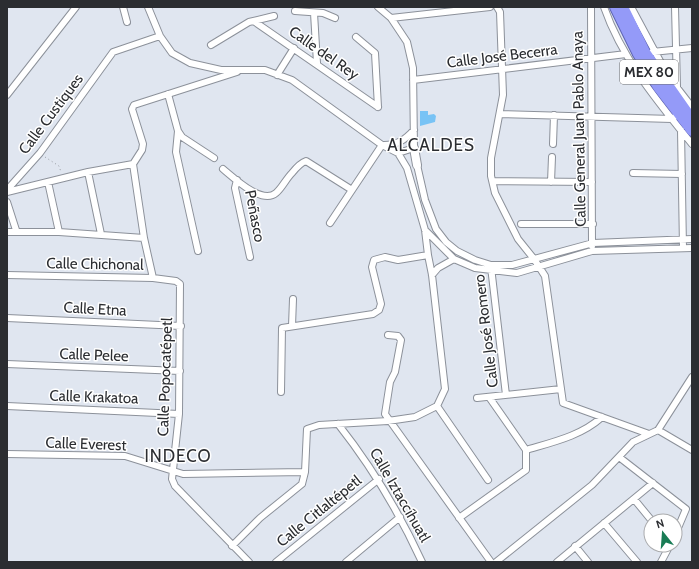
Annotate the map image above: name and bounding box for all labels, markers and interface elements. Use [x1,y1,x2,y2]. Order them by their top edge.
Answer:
street label: Calle del Rey [286,22,363,84]
street label: Calle General Juan Pablo Anaya [568,30,590,227]
street label: Calle José Becerra [446,40,559,72]
road number: MEX 80 [620,60,678,84]
street label: Calle Custiques [15,70,87,158]
district label: ALCALDES [387,135,475,155]
street label: Peñasco [241,188,269,244]
street label: Calle Chichonal [46,254,144,274]
street label: Calle José Romero [470,273,502,389]
street label: Calle Etna [63,298,128,320]
street label: Calle Popocatépetl [154,317,176,437]
street label: Calle Pelee [59,345,129,365]
street label: Calle Krakatoa [49,386,140,408]
street label: Calle Everest [45,434,127,454]
street label: Calle Iztaccíhuatl [366,445,434,546]
district label: INDECO [144,446,212,466]
street label: Calle Citlaltépetl [273,471,365,551]
north arrow [643,513,683,553]
text: N [654,516,666,531]

